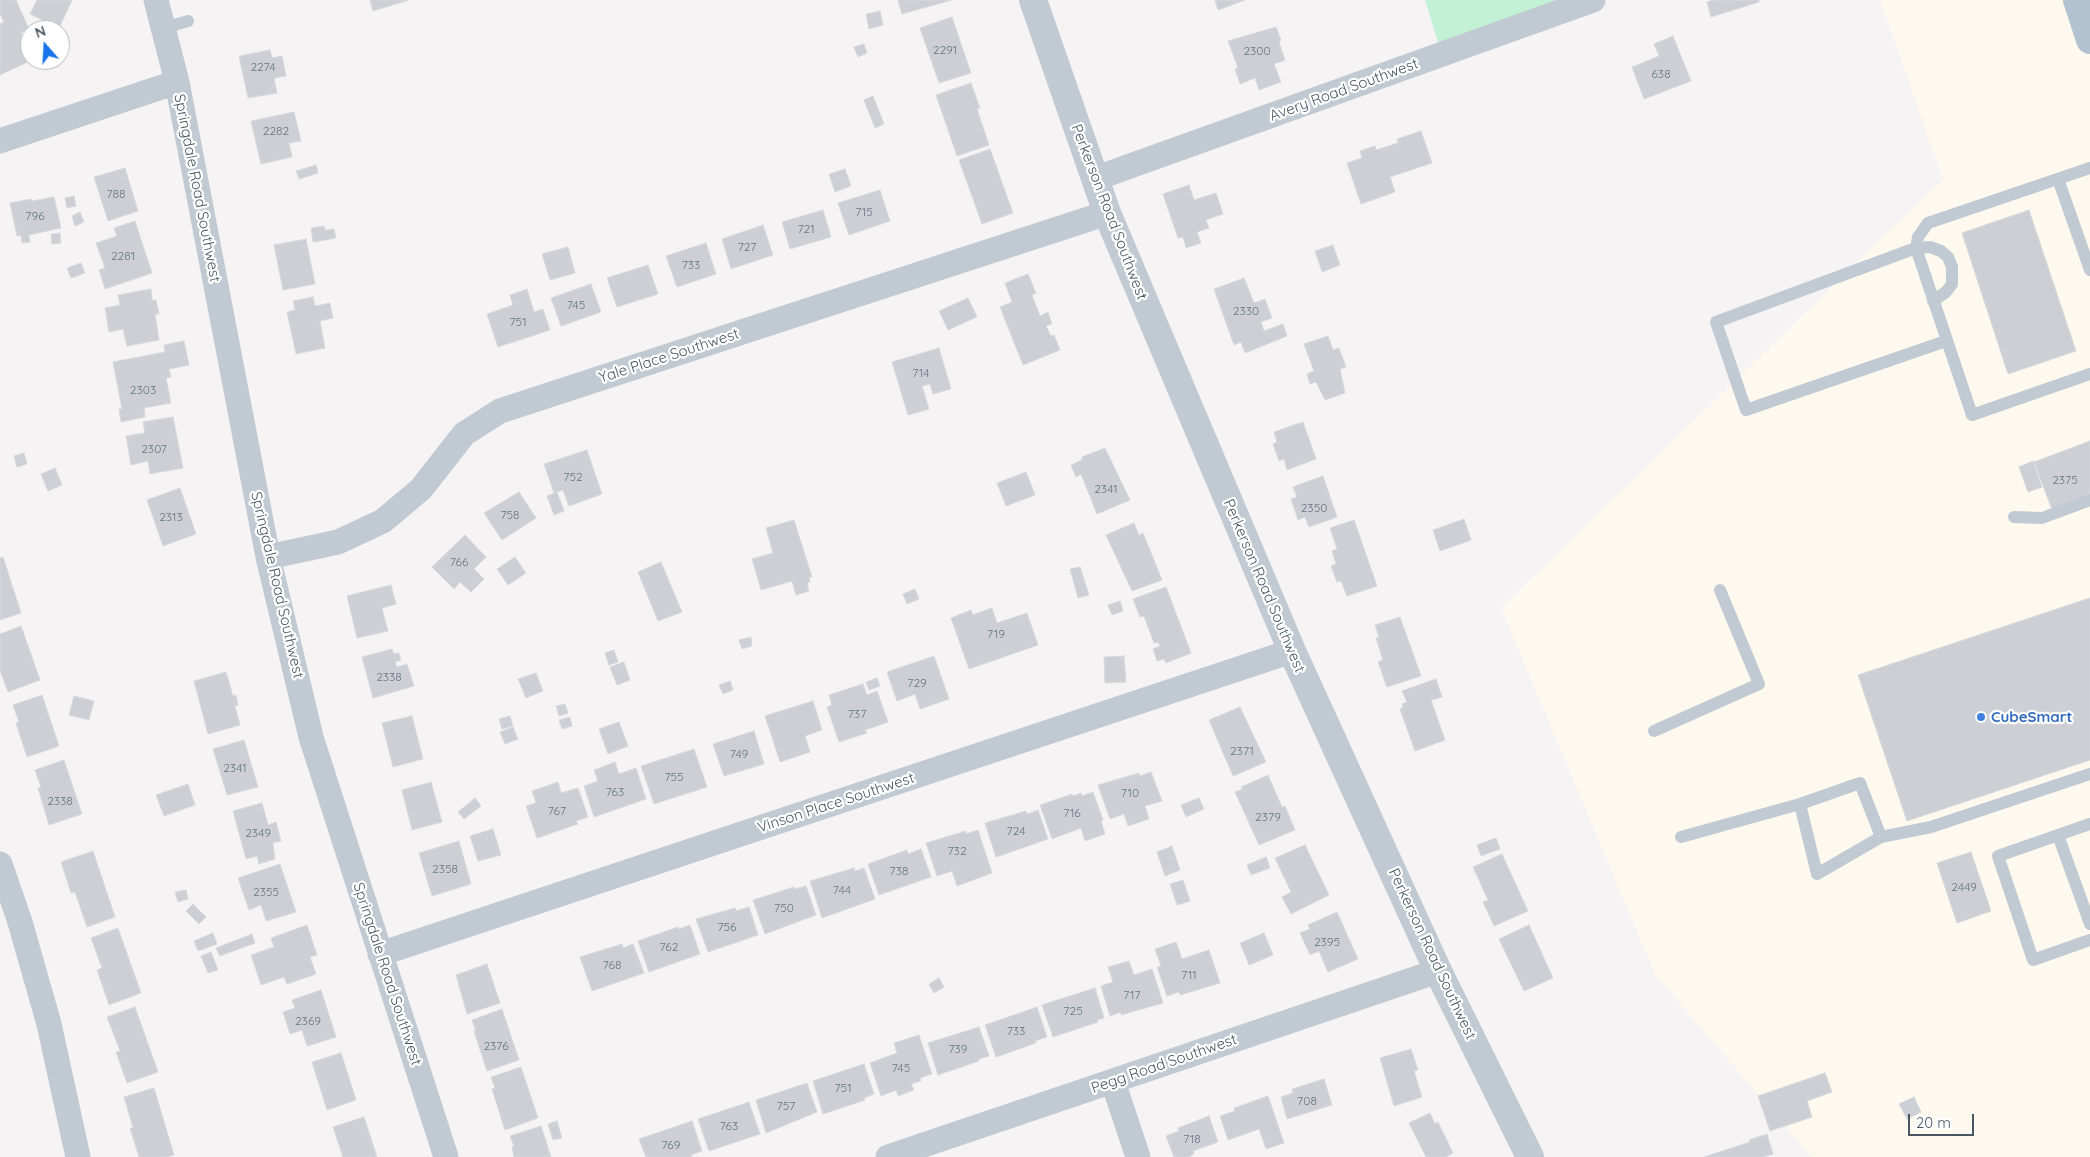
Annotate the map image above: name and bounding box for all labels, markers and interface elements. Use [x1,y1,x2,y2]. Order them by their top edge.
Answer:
north arrow [20,20,70,70]
text: N [33,22,48,42]
house number: 2291 [933,43,957,57]
house number: 2300 [1243,44,1271,58]
street label: Avery Road Southwest [1267,55,1421,125]
house number: 2274 [250,60,276,74]
house number: 638 [1651,67,1671,81]
street label: Springdale Road Southwest [170,92,224,284]
street label: Perkerson Road Southwest [1067,122,1151,302]
house number: 2282 [263,124,289,138]
house number: 788 [106,187,126,201]
house number: 715 [855,205,873,219]
house number: 796 [25,209,45,223]
house number: 721 [797,222,815,236]
house number: 727 [738,240,756,254]
house number: 2281 [111,249,135,263]
house number: 733 [682,258,700,272]
house number: 745 [567,298,585,312]
house number: 2330 [1233,304,1259,318]
house number: 751 [509,315,527,329]
street label: Yale Place Southwest [597,325,741,387]
house number: 714 [912,366,930,380]
house number: 2303 [130,383,156,397]
house number: 2307 [141,442,167,456]
house number: 752 [563,470,583,484]
house number: 2375 [2052,473,2078,487]
house number: 2341 [1094,482,1118,496]
street label: Springdale Road Southwest [247,490,307,680]
street label: Perkerson Road Southwest [1219,497,1309,675]
house number: 2350 [1301,501,1327,515]
house number: 758 [500,508,520,522]
house number: 2313 [159,510,183,524]
house number: 766 [450,555,468,569]
house number: 719 [987,627,1005,641]
house number: 2338 [376,670,402,684]
house number: 729 [907,676,927,690]
house number: 737 [848,707,866,721]
place label: CubeSmart [1991,708,2072,726]
marker: CubeSmart [1975,711,1987,723]
house number: 2371 [1230,744,1254,758]
house number: 749 [730,747,748,761]
house number: 2341 [223,761,247,775]
street label: Vinson Place Southwest [755,769,917,837]
house number: 755 [664,770,684,784]
house number: 763 [606,785,624,799]
house number: 710 [1121,786,1139,800]
house number: 2338 [47,794,73,808]
house number: 767 [548,804,566,818]
house number: 716 [1063,806,1081,820]
house number: 2379 [1255,810,1281,824]
house number: 724 [1007,824,1025,838]
house number: 2349 [245,826,271,840]
house number: 732 [947,844,967,858]
house number: 2358 [432,862,458,876]
house number: 738 [890,864,908,878]
street label: Perkerson Road Southwest [1384,866,1480,1042]
street label: Springdale Road Southwest [349,880,425,1068]
house number: 2449 [1951,880,1977,894]
house number: 744 [833,883,851,897]
house number: 2355 [253,885,279,899]
house number: 750 [774,901,794,915]
house number: 756 [717,920,737,934]
house number: 2395 [1314,935,1340,949]
house number: 762 [660,940,678,954]
house number: 768 [603,958,621,972]
house number: 711 [1181,968,1197,982]
house number: 717 [1123,988,1141,1002]
house number: 725 [1063,1004,1083,1018]
house number: 2369 [295,1014,321,1028]
house number: 733 [1007,1024,1025,1038]
street label: Pegg Road Southwest [1089,1031,1239,1097]
house number: 2376 [483,1039,509,1053]
house number: 739 [948,1042,968,1056]
house number: 745 [892,1061,910,1075]
house number: 751 [834,1081,852,1095]
house number: 708 [1297,1094,1317,1108]
house number: 757 [777,1099,795,1113]
scale bar [1910,1104,1976,1136]
text: 20 m [1916,1113,1951,1132]
house number: 763 [720,1119,738,1133]
house number: 718 [1183,1132,1201,1146]
house number: 769 [662,1138,680,1152]

